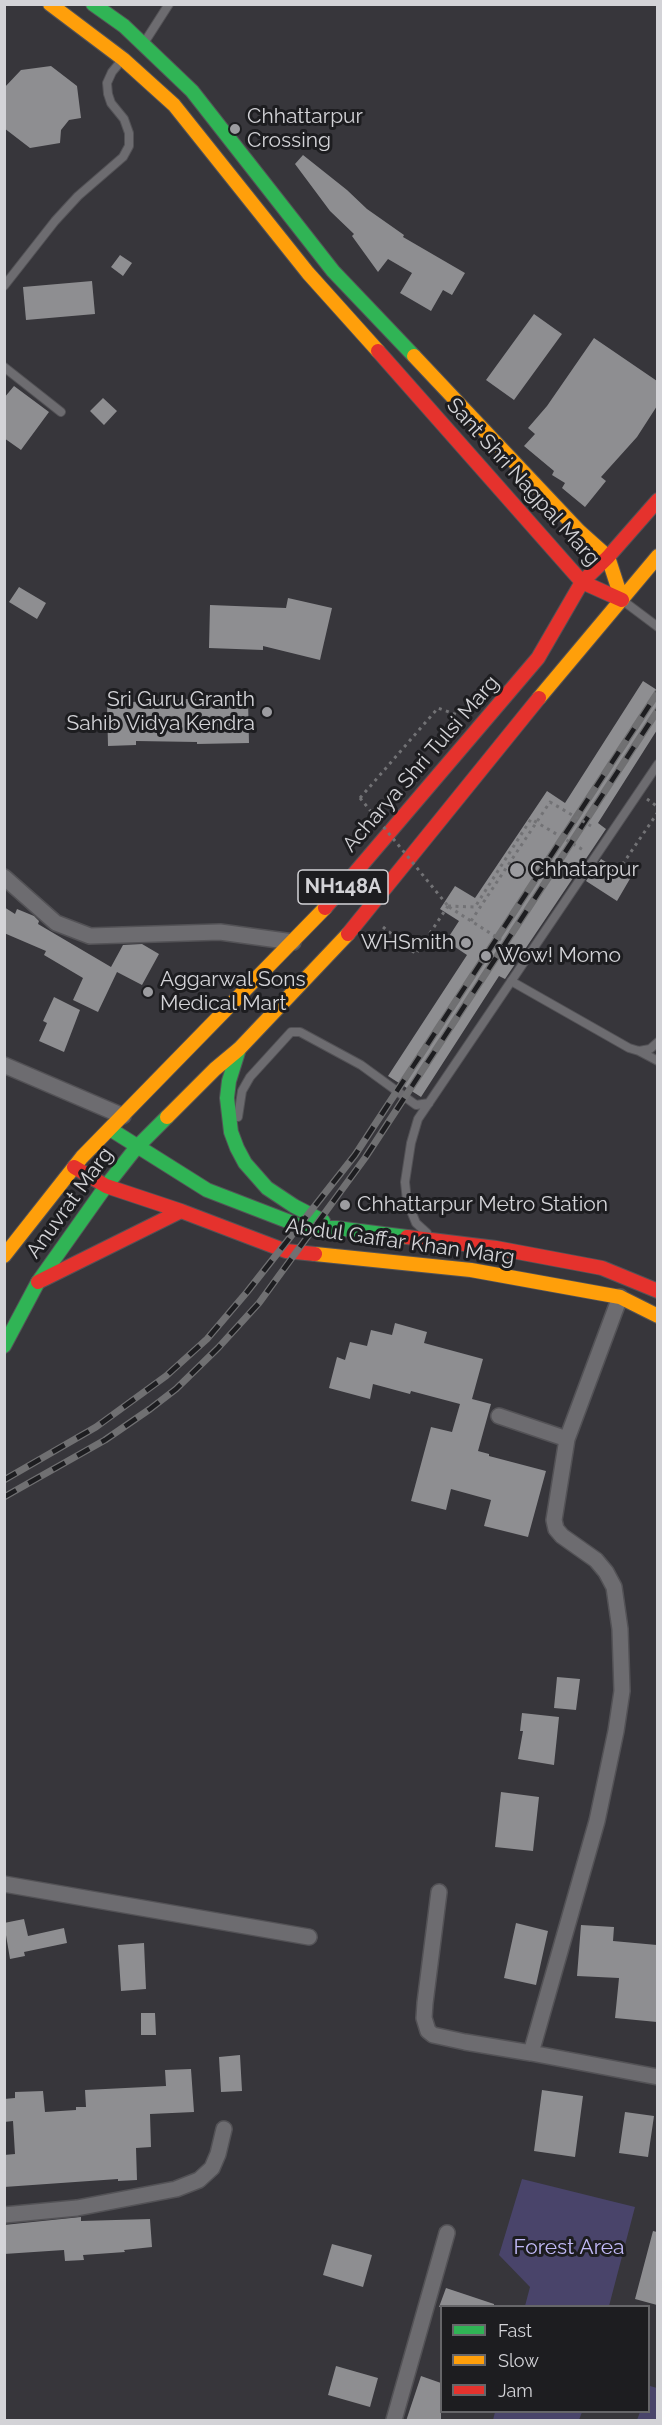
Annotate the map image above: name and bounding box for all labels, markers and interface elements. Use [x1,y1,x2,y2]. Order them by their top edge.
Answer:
place label: Chhattarpur Crossing [247,104,363,154]
marker: Chhattarpur Crossing [228,122,242,136]
street label: Sant Shri Nagpal Marg [441,393,605,571]
street label: Acharya Shri Tulsi Marg [337,671,505,857]
place label: Sri Guru Granth Sahib Vidya Kendra [67,687,255,737]
marker: Sri Guru Granth Sahib Vidya Kendra [260,705,274,719]
place label: Chhatarpur [530,857,639,883]
marker: Chhatarpur [508,861,526,879]
road number: NH148A [298,870,388,904]
place label: WHSmith [361,930,454,956]
marker: WHSmith [459,936,473,950]
place label: Wow! Momo [498,943,621,969]
marker: Wow! Momo [479,949,493,963]
place label: Aggarwal Sons Medical Mart [160,967,306,1017]
marker: Aggarwal Sons Medical Mart [141,985,155,999]
street label: Anuvrat Marg [21,1143,119,1263]
place label: Chhattarpur Metro Station [357,1192,608,1218]
marker: Chhattarpur Metro Station [338,1198,352,1212]
street label: Abdul Gaffar Khan Marg [284,1213,516,1271]
park label: Forest Area [513,2235,625,2261]
legend [440,2305,650,2413]
text: Fast [498,2320,532,2341]
text: Slow [498,2350,539,2371]
text: Jam [498,2380,533,2401]

